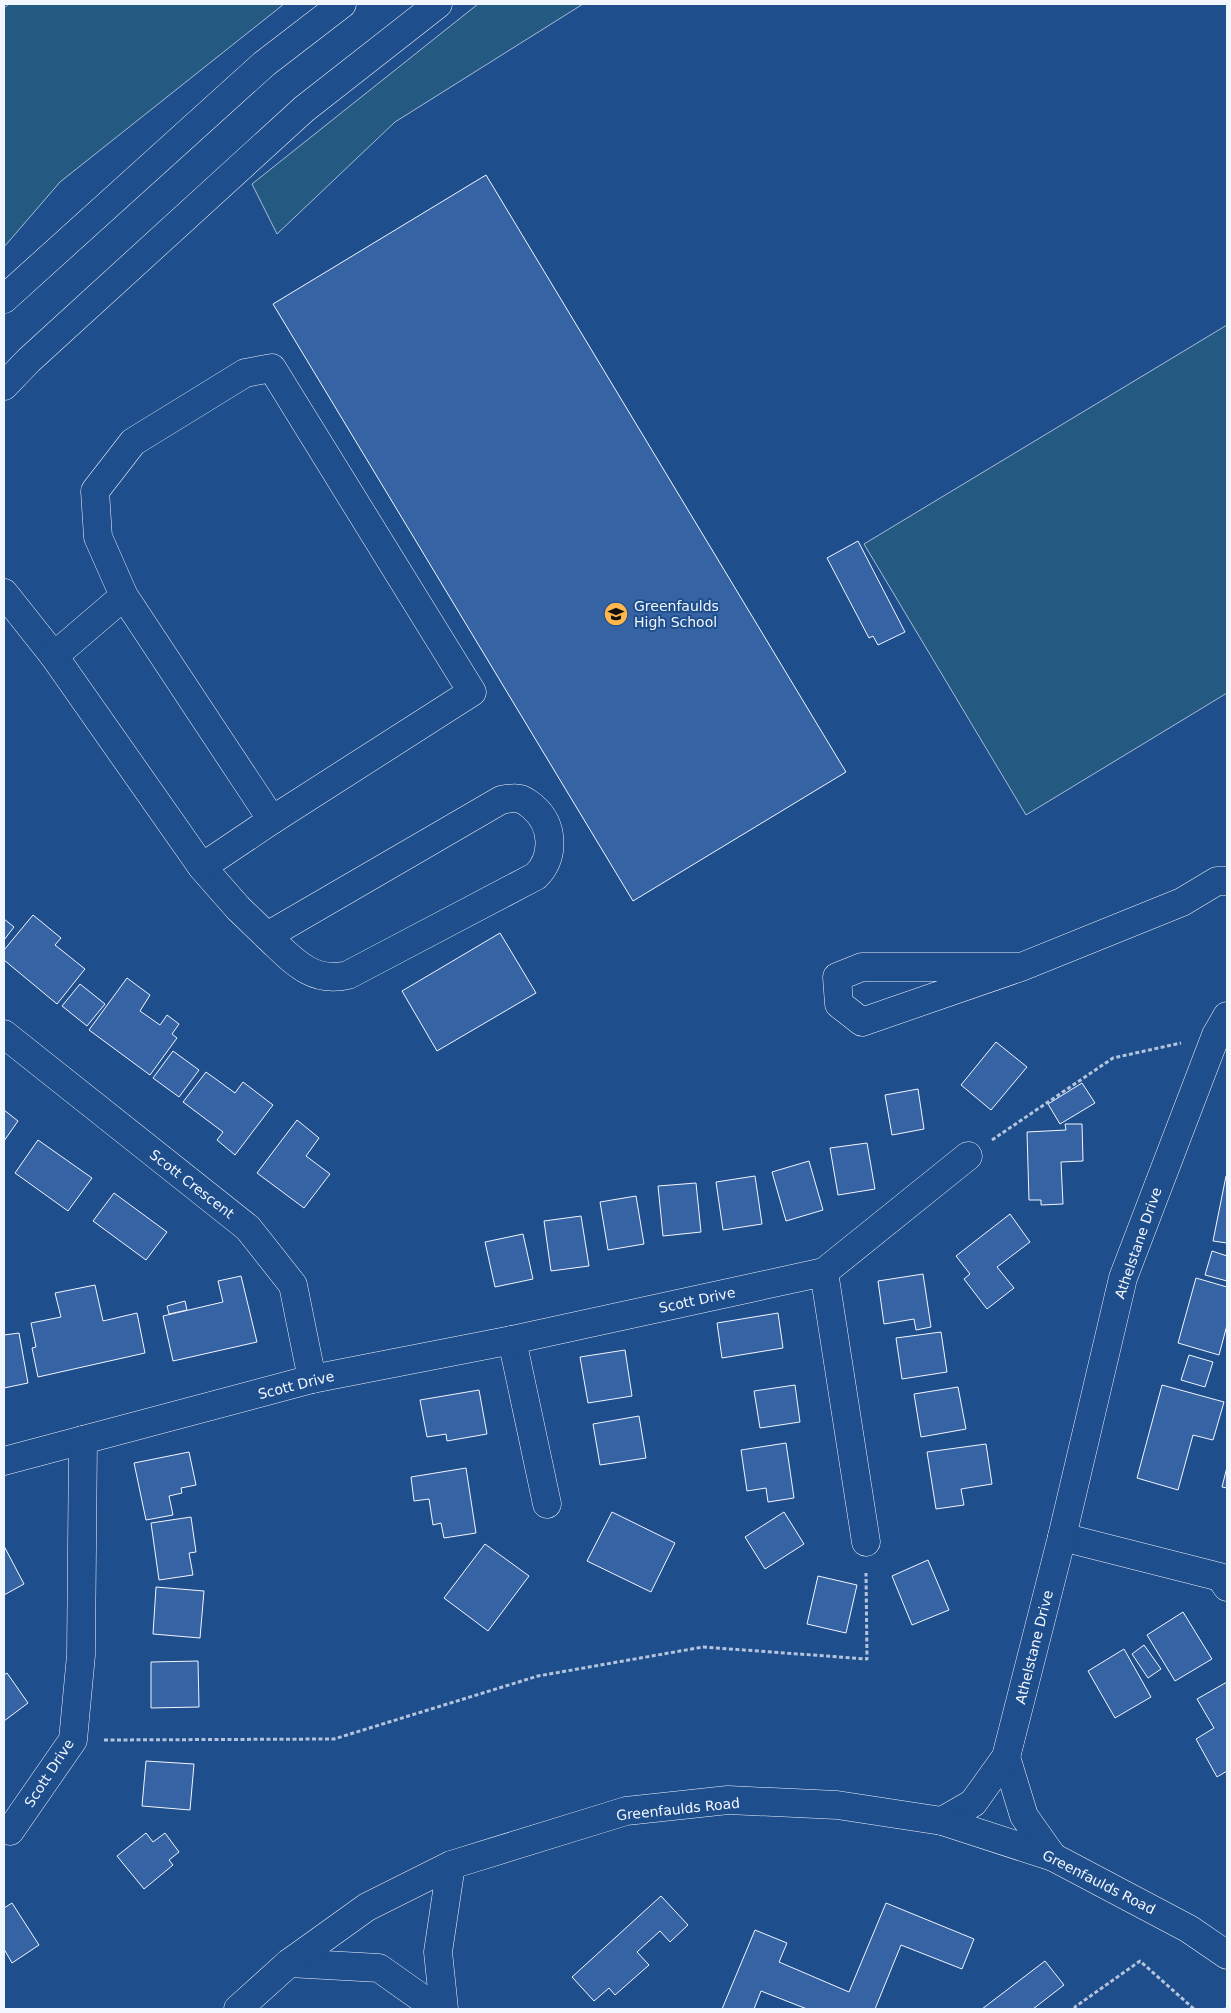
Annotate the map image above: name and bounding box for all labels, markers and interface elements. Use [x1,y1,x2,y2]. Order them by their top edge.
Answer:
place label: Greenfaulds High School [634,598,719,630]
school or university icon: Greenfaulds High School [603,601,629,627]
street label: Scott Crescent [147,1146,238,1222]
street label: Athelstane Drive [1111,1185,1165,1301]
street label: Scott Drive [657,1284,737,1316]
street label: Scott Drive [256,1368,336,1402]
street label: Athelstane Drive [1012,1588,1056,1706]
street label: Scott Drive [21,1736,77,1810]
street label: Greenfaulds Road [615,1795,741,1823]
street label: Greenfaulds Road [1040,1847,1158,1917]

